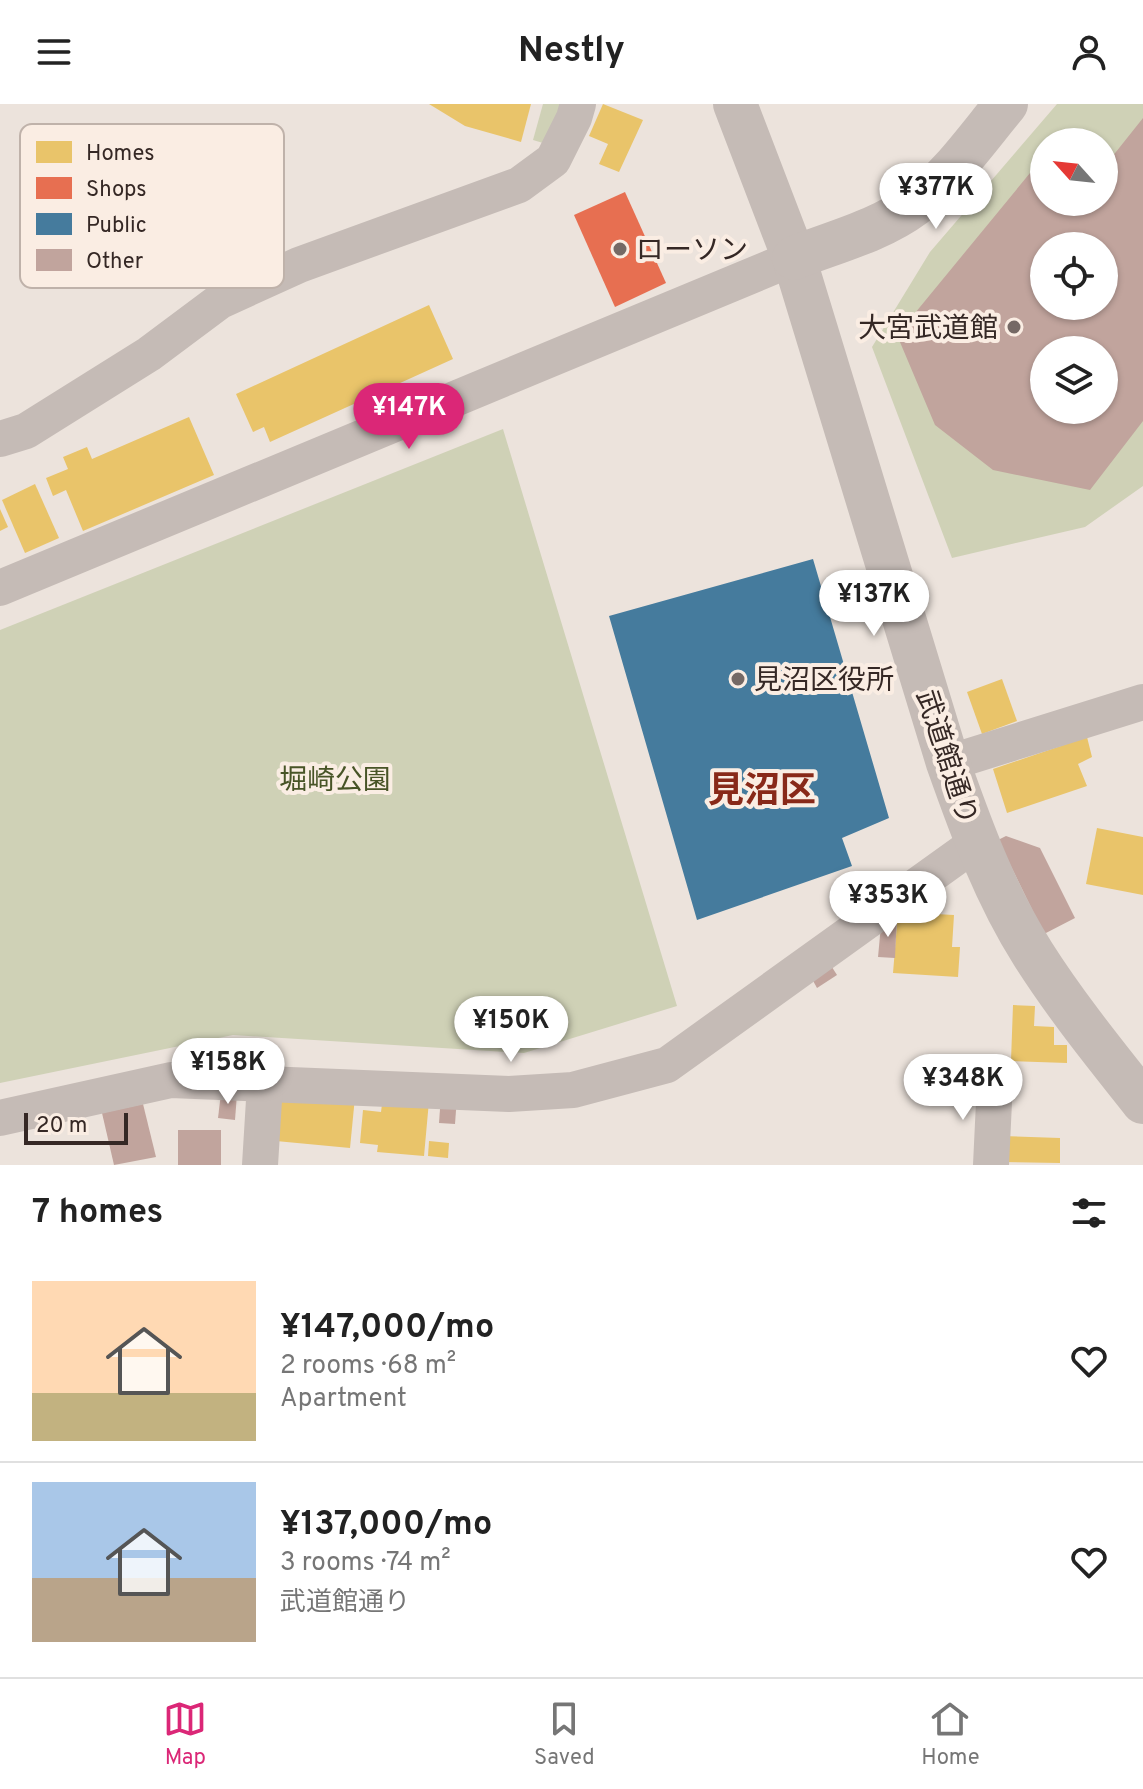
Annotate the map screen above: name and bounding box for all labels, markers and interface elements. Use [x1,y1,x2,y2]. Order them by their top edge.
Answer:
text: Nestly [518,29,625,75]
icon: menu [32,30,76,74]
icon: person [1067,30,1111,74]
legend [20,124,284,288]
north arrow [1030,128,1118,216]
map controls [1030,128,1118,424]
text: Homes [86,141,155,168]
pin: ¥377K [880,163,992,231]
text: ¥377K [897,172,975,205]
text: Shops [86,177,147,204]
text: Public [86,213,147,240]
button: locate [1030,232,1118,320]
place label: ローソン [636,234,748,270]
marker: ローソン [611,240,629,258]
text: Other [86,249,144,276]
place label: 大宮武道館 [858,312,998,348]
marker: 大宮武道館 [1005,318,1023,336]
button: layers [1030,336,1118,424]
pin: ¥147K [353,383,465,451]
text: ¥147K [371,392,447,425]
pin: ¥137K [818,570,930,638]
text: ¥137K [837,579,911,612]
place label: 見沼区役所 [754,664,894,700]
marker: 見沼区役所 [729,670,747,688]
street label: 武道館通り [906,686,984,830]
park label: 堀崎公園 [279,764,391,800]
district label: 見沼区 [708,770,816,816]
pin: ¥353K [832,871,944,939]
text: ¥353K [847,880,929,913]
pin: ¥150K [455,996,567,1064]
text: ¥150K [472,1005,550,1038]
pin: ¥158K [172,1038,284,1106]
text: ¥158K [190,1047,266,1080]
pin: ¥348K [907,1054,1019,1122]
text: ¥348K [922,1063,1004,1096]
scale bar [24,1109,128,1145]
text: 20 m [36,1113,87,1140]
icon: filters [1067,1191,1111,1235]
text: 7 homes [32,1192,163,1235]
text: ¥147,000/mo [280,1307,494,1350]
icon: home [96,1313,192,1409]
icon: heart [1067,1339,1111,1383]
text: 2 rooms · 68 m² [280,1350,456,1383]
text: Apartment [280,1383,407,1416]
text: ¥137,000/mo [280,1504,492,1547]
icon: home [96,1514,192,1610]
icon: heart [1067,1540,1111,1584]
text: 3 rooms · 74 m² [280,1547,451,1580]
text: 武道館通り [280,1587,410,1620]
tab: Map [163,1697,207,1772]
tab: Saved [534,1697,595,1772]
tab: Home [921,1697,980,1772]

